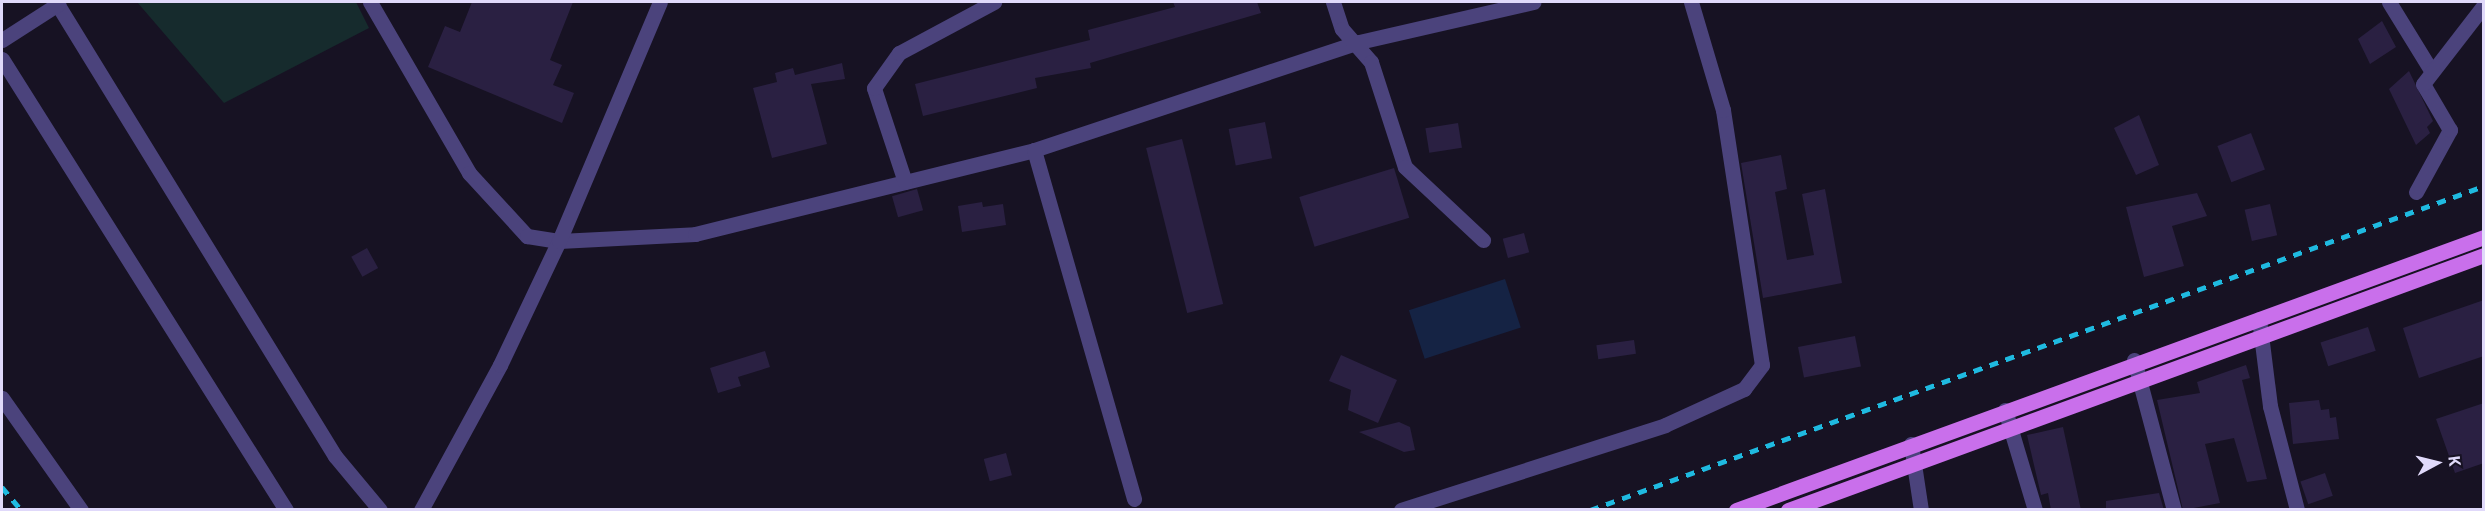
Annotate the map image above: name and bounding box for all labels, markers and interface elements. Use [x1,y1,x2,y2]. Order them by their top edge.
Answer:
north arrow [2407,433,2467,493]
text: K [2443,454,2466,467]

